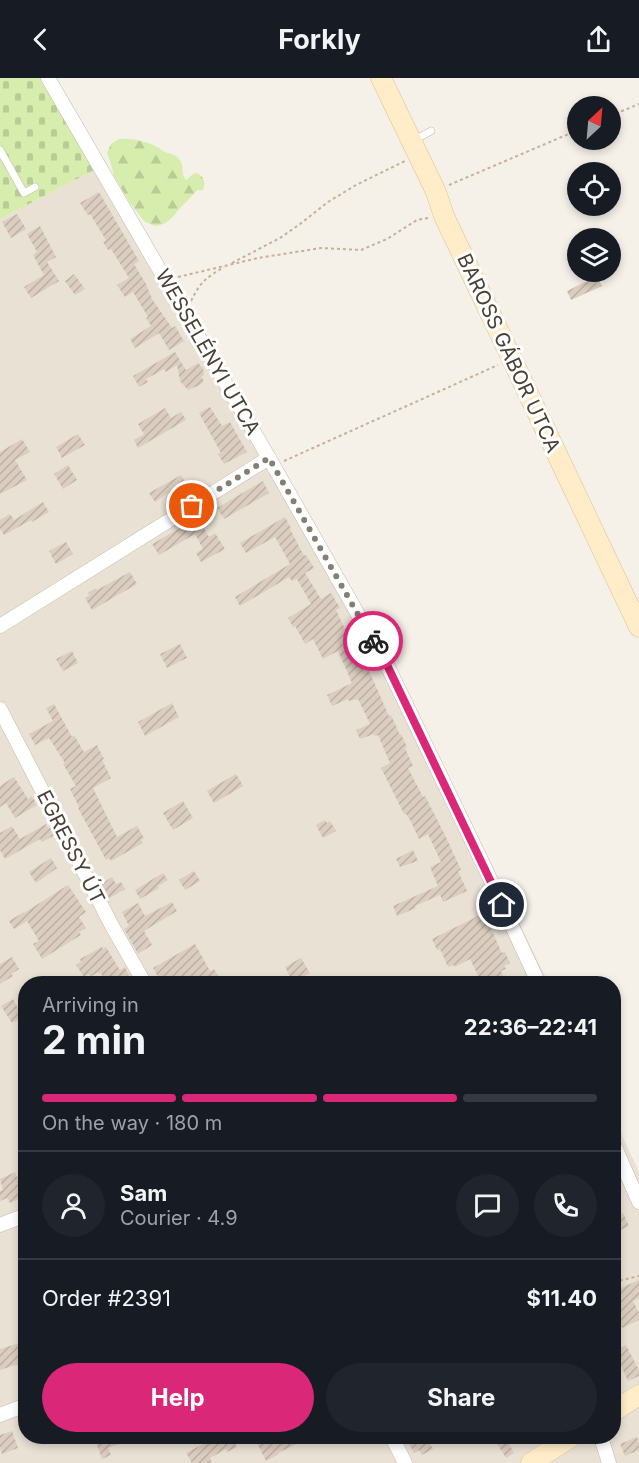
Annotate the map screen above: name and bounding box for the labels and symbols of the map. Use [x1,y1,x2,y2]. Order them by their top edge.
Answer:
north arrow [567,96,621,150]
street label: BAROSS GÁBOR UTCA [452,249,567,456]
street label: WESSELÉNYI UTCA [151,264,266,439]
pin [166,480,217,531]
courier [343,611,403,671]
street label: EGRESSY ÚT [32,786,111,908]
pin [476,879,527,930]

